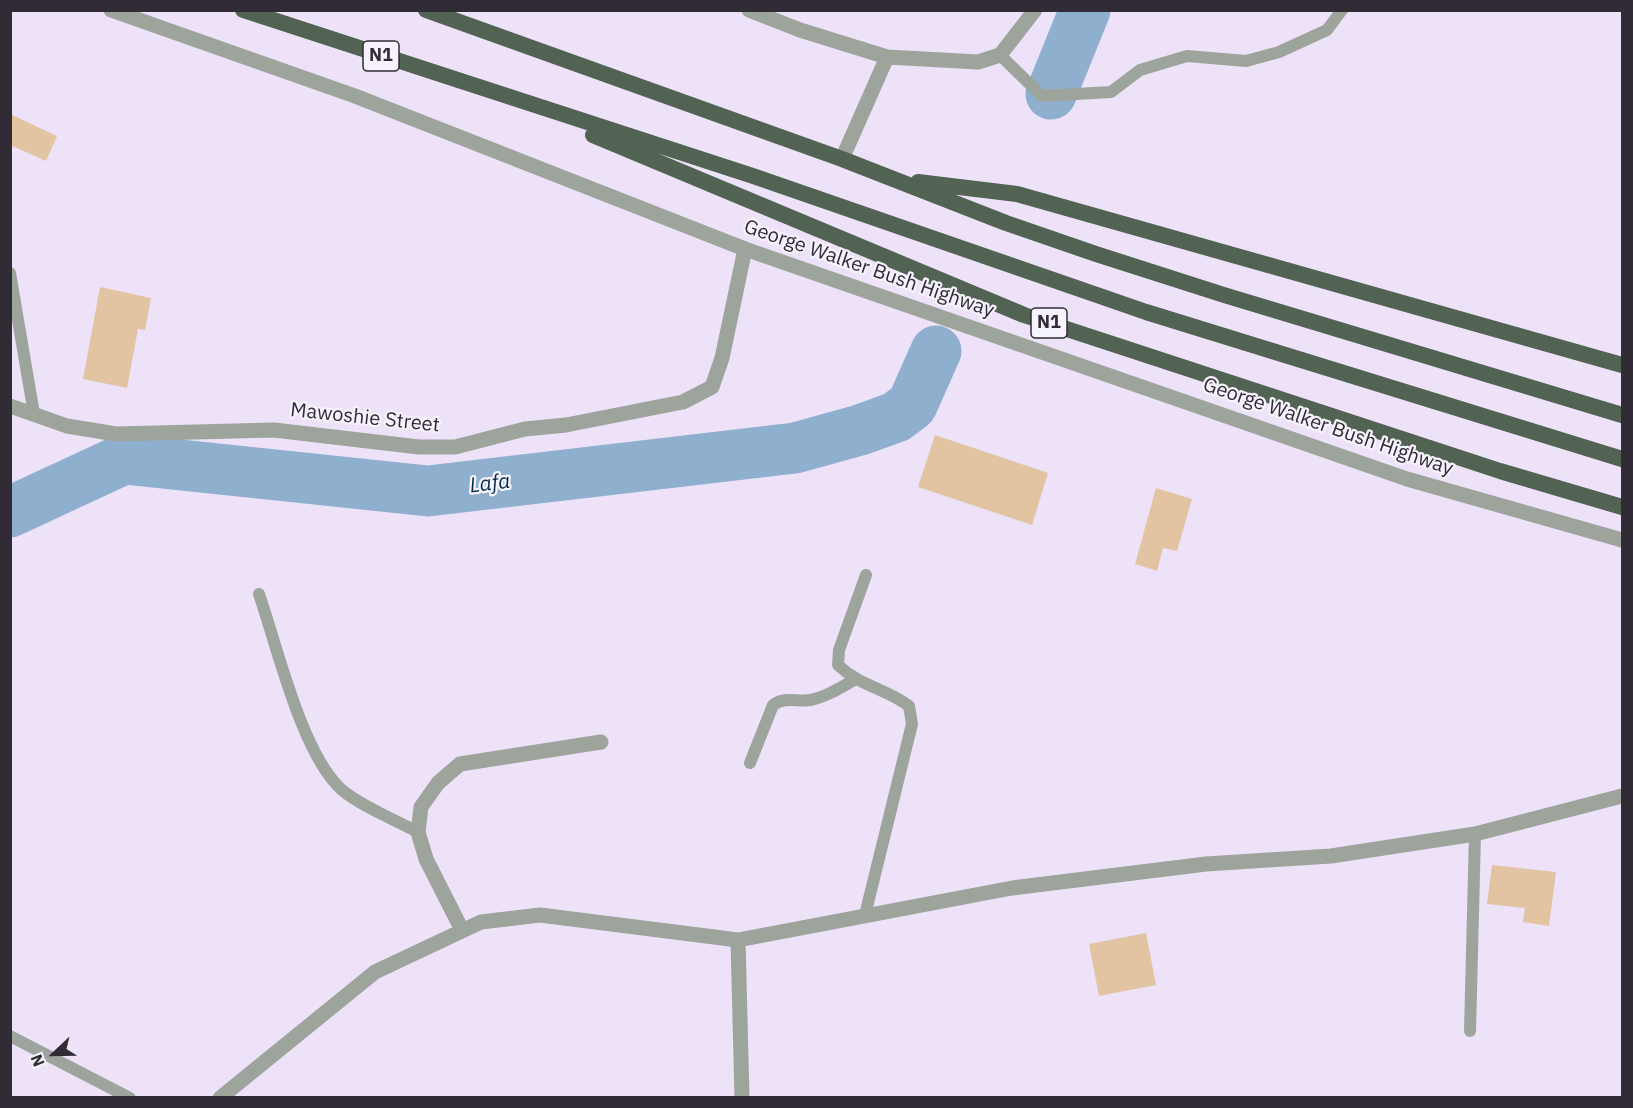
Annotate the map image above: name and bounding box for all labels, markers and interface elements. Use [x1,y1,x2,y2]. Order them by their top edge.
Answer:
road number: N1 [363,41,399,71]
street label: George Walker Bush Highway [741,215,997,323]
road number: N1 [1031,308,1067,338]
street label: George Walker Bush Highway [1200,373,1456,481]
street label: Mawoshie Street [289,398,441,438]
water label: Lafa [468,469,512,499]
north arrow [24,1024,84,1084]
text: N [26,1052,49,1070]

